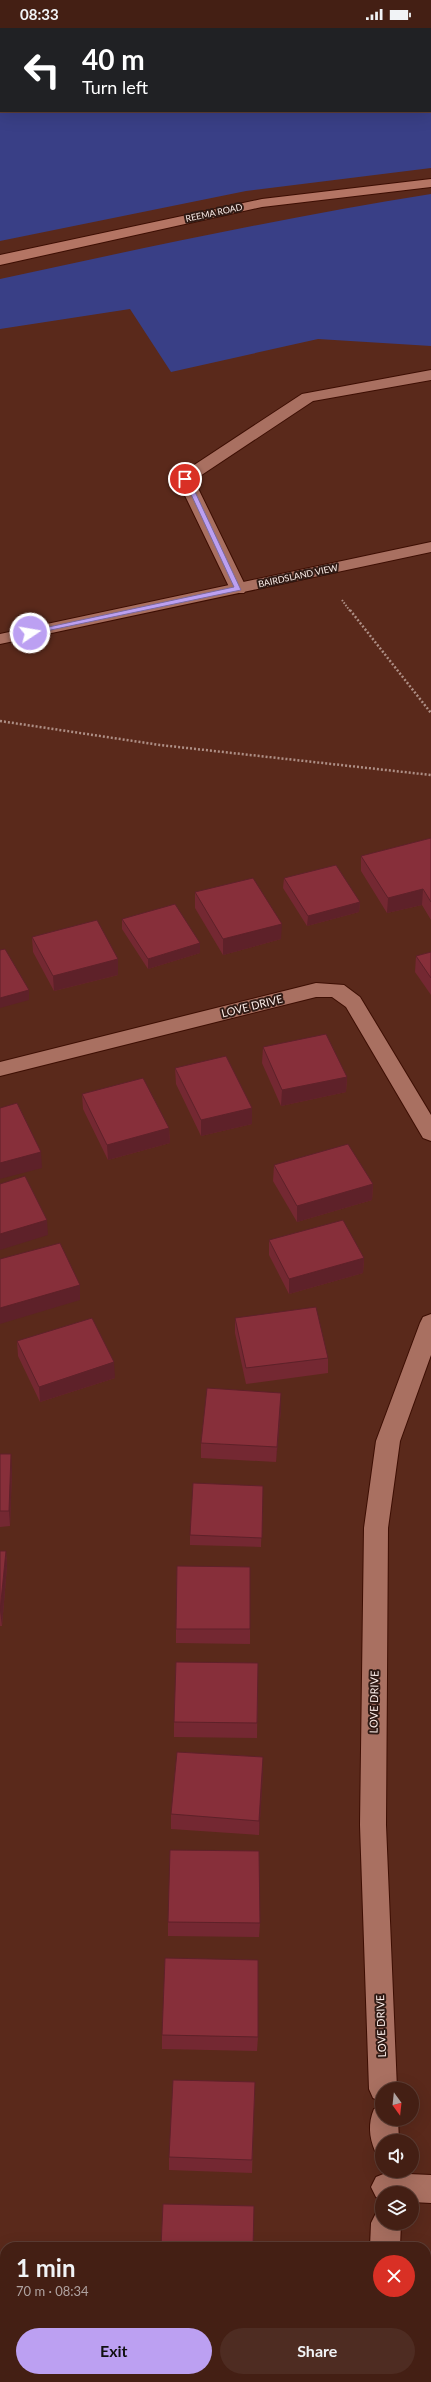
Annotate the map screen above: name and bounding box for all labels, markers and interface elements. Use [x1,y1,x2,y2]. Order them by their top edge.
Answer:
text: 08:33 [20,5,59,23]
text: 40 m [82,42,145,76]
icon: left [16,44,68,96]
text: Turn left [82,76,148,98]
street label: REEMA ROAD [184,201,244,224]
pin [168,462,202,496]
icon: arrive [174,468,196,490]
street label: BAIRDSLAND VIEW [257,562,339,589]
position arrow [9,612,51,654]
street label: LOVE DRIVE [220,992,284,1019]
street label: LOVE DRIVE [366,1671,381,1733]
street label: LOVE DRIVE [373,1994,388,2058]
north arrow [375,2082,419,2126]
map controls [375,2082,419,2230]
button: sound [375,2134,419,2178]
button: layers [375,2186,419,2230]
text: 1 min [16,2253,76,2282]
button: close [373,2255,415,2297]
text: 70 m · 08:34 [16,2283,89,2299]
button: Exit [16,2328,212,2374]
button: Share [220,2328,415,2374]

